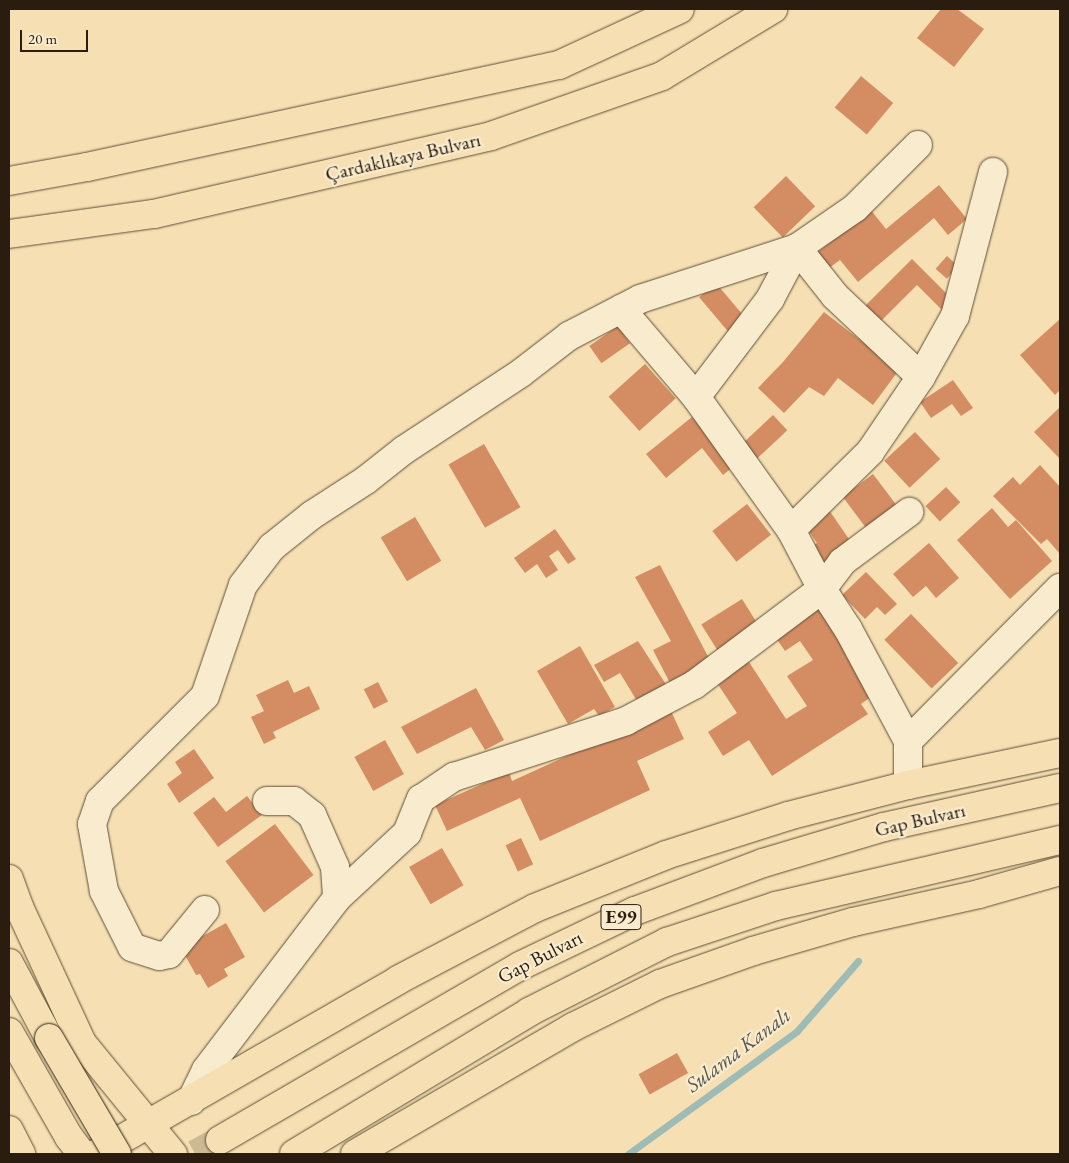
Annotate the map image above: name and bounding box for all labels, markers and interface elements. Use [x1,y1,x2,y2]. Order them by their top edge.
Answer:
scale bar [22,20,90,52]
text: 20 m [28,29,57,48]
street label: Çardaklıkaya Bulvarı [323,127,483,187]
street label: Gap Bulvarı [872,798,968,842]
road number: E99 [600,900,642,934]
street label: Gap Bulvarı [494,925,586,989]
water label: Sulama Kanalı [681,1002,795,1098]

